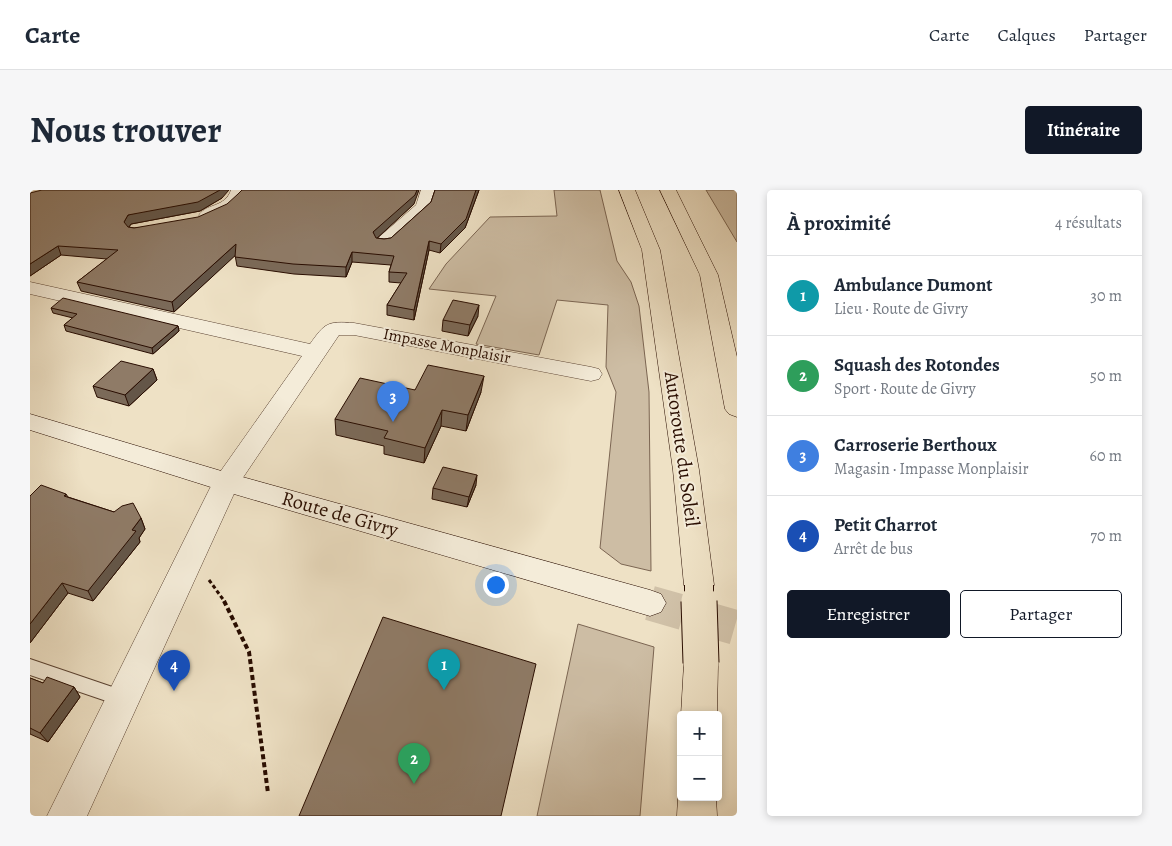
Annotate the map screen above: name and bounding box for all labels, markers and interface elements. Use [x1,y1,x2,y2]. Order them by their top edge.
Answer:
text: Carte [25,19,80,51]
text: Carte [929,23,969,47]
text: Calques [997,23,1056,47]
text: Partager [1084,23,1147,47]
text: Nous trouver [30,106,222,154]
button: Itinéraire [1025,106,1142,154]
text: À proximité [787,209,891,237]
text: 4 résultats [1055,212,1122,234]
text: Ambulance Dumont [834,272,993,298]
text: 1 [800,285,806,307]
text: 30 m [1090,285,1122,307]
text: Lieu · Route de Givry [834,298,968,320]
street label: Impasse Monplaisir [381,323,513,369]
text: Squash des Rotondes [834,352,1000,378]
text: 2 [799,365,807,387]
text: 50 m [1090,365,1122,387]
street label: Autoroute du Soleil [658,369,706,528]
text: Sport · Route de Givry [834,378,976,400]
pin: 3 [377,381,409,422]
text: Carroserie Berthoux [834,432,997,458]
text: 3 [800,445,806,467]
text: 60 m [1090,445,1122,467]
text: Magasin · Impasse Monplaisir [834,458,1029,480]
street label: Route de Givry [279,484,402,544]
text: Petit Charrot [834,512,937,538]
text: 4 [799,525,807,547]
text: 70 m [1090,525,1122,547]
text: Arrêt de bus [834,538,913,560]
your location [483,572,509,598]
button: Enregistrer [787,590,950,638]
button: Partager [960,590,1122,638]
pin: 1 [428,649,460,690]
pin: 4 [158,650,190,691]
map controls [677,711,722,801]
button: + [677,711,722,756]
pin: 2 [398,743,430,784]
button: − [677,756,722,801]

